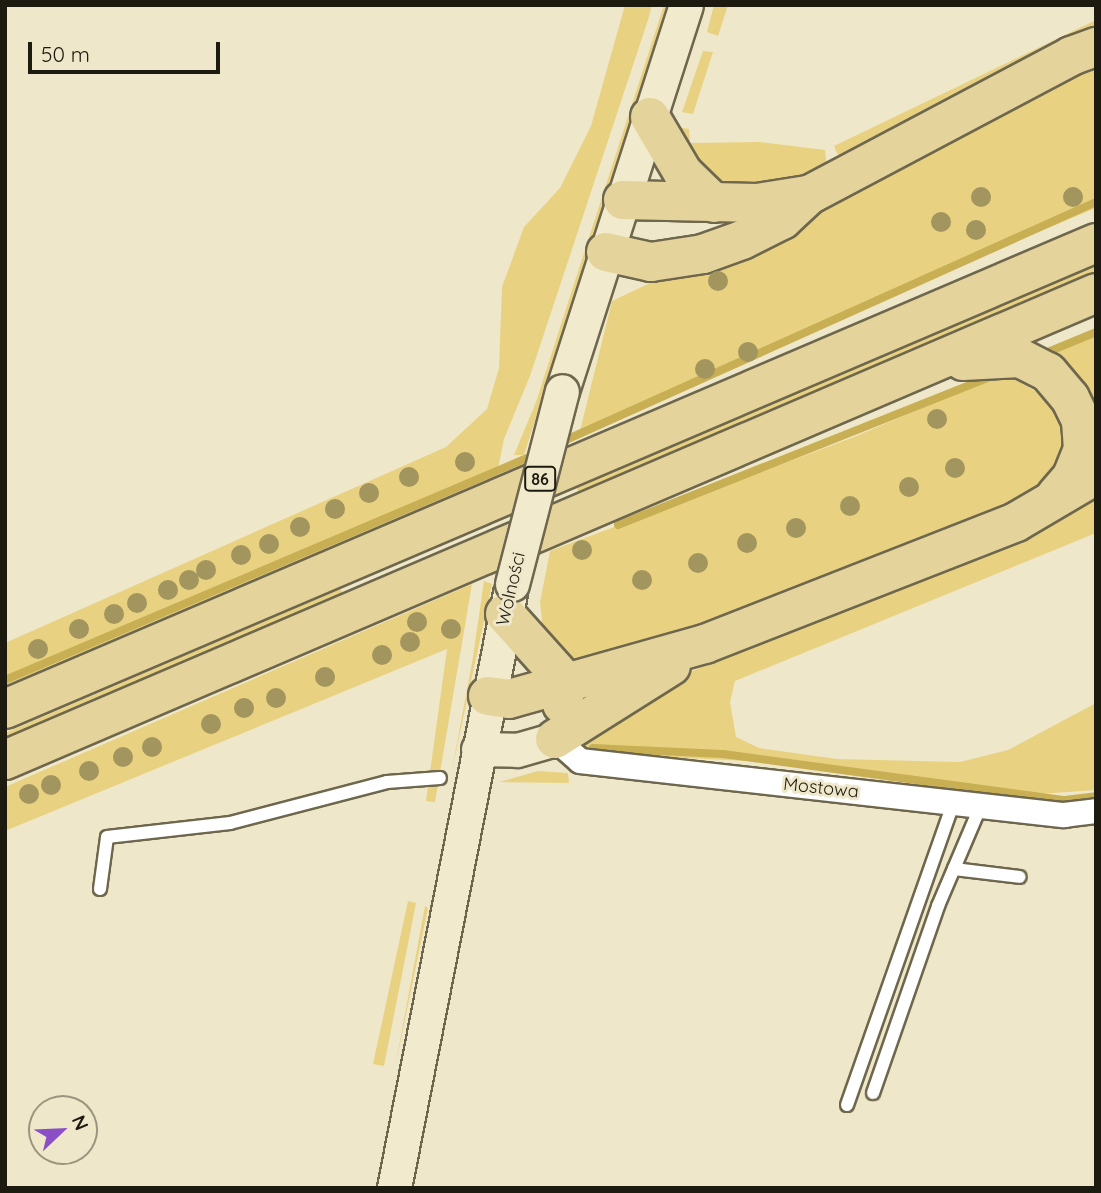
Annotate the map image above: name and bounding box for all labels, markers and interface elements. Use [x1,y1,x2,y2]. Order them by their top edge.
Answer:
scale bar [32,28,224,72]
text: 50 m [41,41,90,67]
road number: 86 [522,466,558,492]
street label: Wolności [492,550,530,628]
street label: Mostowa [782,773,860,803]
north arrow [28,1095,98,1165]
text: N [67,1111,94,1134]

